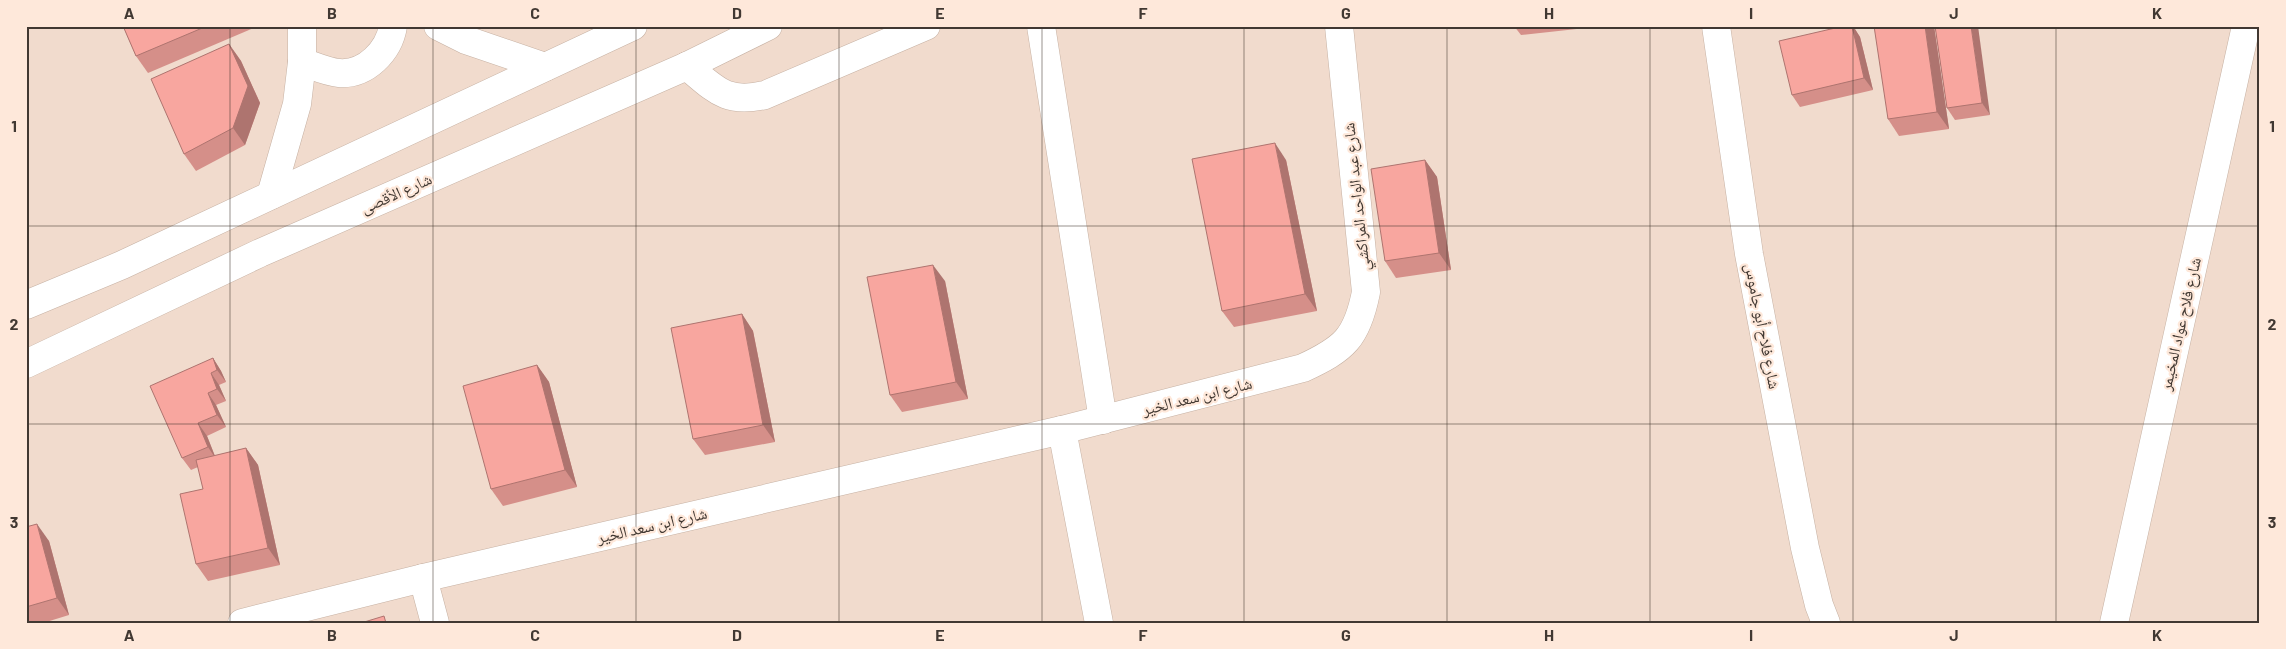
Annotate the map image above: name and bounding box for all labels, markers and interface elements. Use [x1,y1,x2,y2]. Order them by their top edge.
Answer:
text: A [124,3,135,22]
text: B [327,3,337,22]
text: C [530,3,540,22]
text: D [732,3,742,22]
text: E [935,3,945,22]
text: F [1139,3,1148,22]
text: G [1341,3,1351,22]
text: H [1544,3,1554,22]
text: I [1749,3,1753,22]
text: J [1949,3,1959,22]
text: K [2152,3,2162,22]
text: 1 [11,116,17,135]
text: 1 [2269,116,2275,135]
street label: شارع عبد الواحد المراكشي [1338,122,1377,272]
street label: شارع الأقصى [357,168,435,218]
street label: شارع فلاح عواد المخيمر [2155,256,2206,394]
street label: شارع فلاح أبو جاموس [1740,261,1785,391]
text: 2 [10,314,19,333]
text: 2 [2268,314,2277,333]
street label: شارع ابن سعد الخير [1139,373,1254,421]
street label: شارع ابن سعد الخير [594,503,709,549]
text: 3 [10,512,18,531]
text: 3 [2268,512,2276,531]
text: A [124,625,135,644]
text: B [327,625,337,644]
text: C [530,625,540,644]
text: D [732,625,742,644]
text: E [935,625,945,644]
text: F [1139,625,1148,644]
text: G [1341,625,1351,644]
text: H [1544,625,1554,644]
text: I [1749,625,1753,644]
text: J [1949,625,1959,644]
text: K [2152,625,2162,644]

